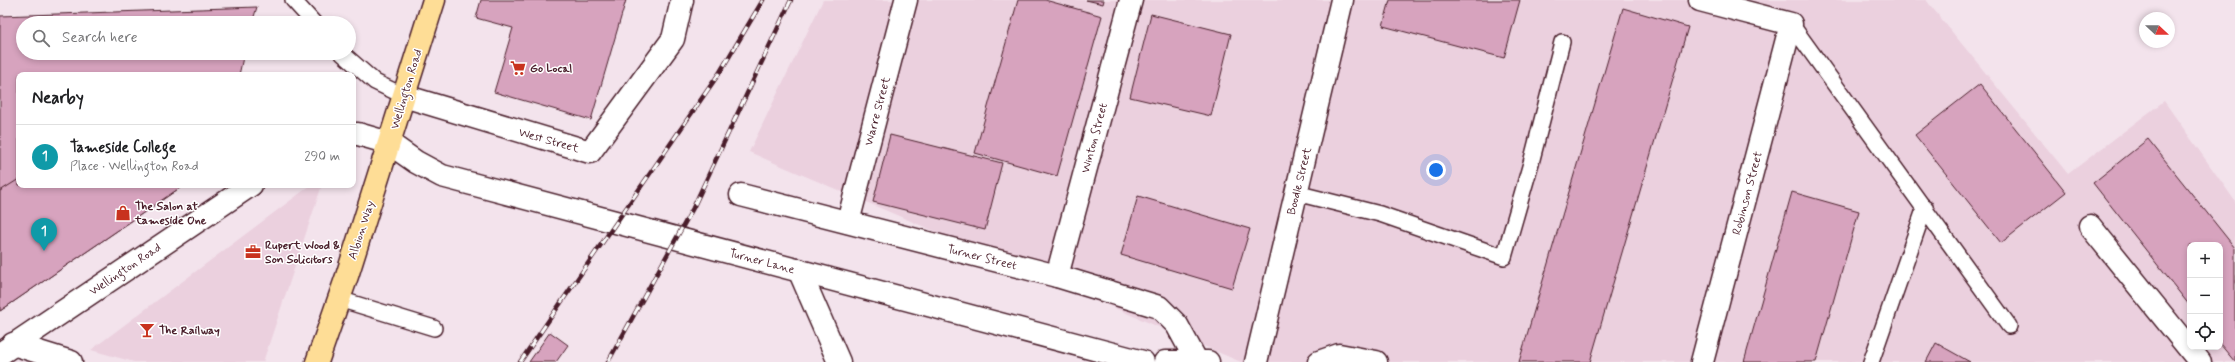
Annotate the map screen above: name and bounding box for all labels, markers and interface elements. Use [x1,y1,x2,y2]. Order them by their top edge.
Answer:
north arrow [2139,12,2175,48]
search box [16,16,356,60]
icon: search [30,27,52,49]
text: Search here [62,28,138,48]
street label: Wellington Road [387,47,428,132]
supermarket icon: Go Local [509,59,527,77]
place label: Go Local [530,61,572,77]
street label: Warre Street [861,75,895,147]
text: Nearby [32,87,84,109]
street label: Winton Street [1078,101,1112,175]
street label: West Street [517,125,581,157]
text: Tameside College [70,138,176,158]
street label: Boodle Street [1284,146,1316,217]
text: 1 [42,148,48,165]
text: 290 m [304,148,340,165]
street label: Robinson Street [1729,149,1767,237]
text: Place · Wellington Road [70,158,198,175]
your location [1426,160,1446,180]
place label: The Salon at tameside One [134,199,207,229]
street label: Albion Way [345,199,379,262]
shop icon: The Salon at tameside One [114,204,132,222]
pin: 1 [31,218,57,251]
place label: Rupert Wood & Son Solicitors [265,238,340,268]
street label: Wellington Road [87,240,165,300]
street label: Turner Street [945,242,1019,274]
map controls [2187,242,2223,350]
button: + [2187,242,2223,278]
office icon: Rupert Wood & Son Solicitors [244,243,262,261]
street label: Turner Lane [727,246,796,278]
button: − [2187,278,2223,314]
button: locate [2187,314,2223,350]
bar icon: The Railway [138,321,156,339]
place label: The Railway [159,323,220,339]

